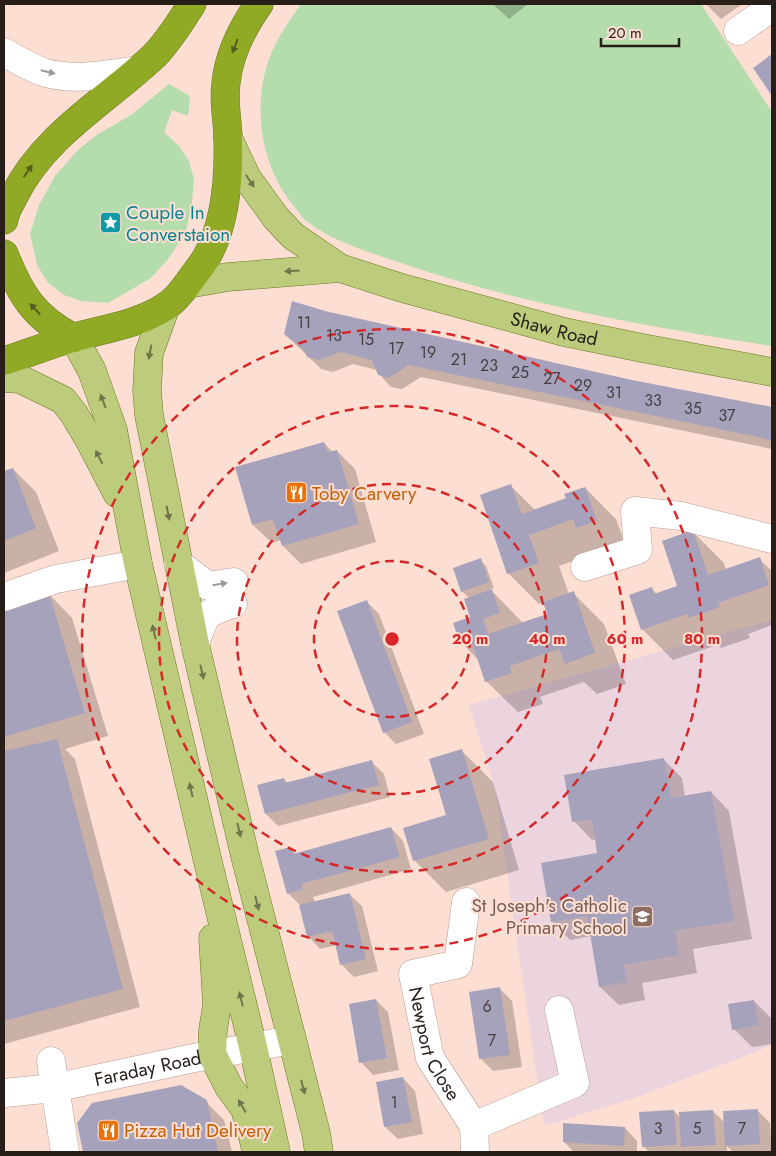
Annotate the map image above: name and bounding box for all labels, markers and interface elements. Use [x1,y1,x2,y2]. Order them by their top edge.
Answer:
scale bar [601,15,678,47]
text: 20 m [608,22,642,44]
one-way arrow [231,39,239,54]
one-way arrow [40,68,55,76]
one-way arrow [23,165,33,178]
one-way arrow [245,175,255,188]
place label: Couple In Converstaion [126,199,230,248]
place icon: Couple In Converstaion [98,211,122,235]
one-way arrow [283,267,299,275]
one-way arrow [29,304,41,316]
street label: Shaw Road [507,305,600,353]
house number: 11 [297,311,311,334]
house number: 13 [326,324,342,347]
house number: 15 [358,328,374,351]
house number: 17 [388,337,404,360]
house number: 19 [420,341,436,364]
one-way arrow [146,345,154,360]
house number: 21 [451,348,467,371]
house number: 23 [480,354,498,377]
house number: 25 [511,361,529,384]
house number: 27 [543,367,561,390]
house number: 29 [574,374,592,397]
house number: 31 [606,381,622,404]
house number: 33 [644,389,662,412]
one-way arrow [99,394,107,408]
house number: 35 [684,397,702,420]
house number: 37 [719,404,736,427]
one-way arrow [95,450,103,465]
place label: Toby Carvery [312,480,417,507]
restaurant icon: Toby Carvery [284,481,308,505]
one-way arrow [164,505,172,520]
one-way arrow [212,579,228,587]
one-way arrow [150,625,158,640]
text: 20 m [452,628,488,650]
text: 40 m [528,628,566,650]
text: 60 m [607,628,643,650]
text: 80 m [684,628,720,650]
centre of rings [383,630,401,648]
one-way arrow [198,664,206,679]
one-way arrow [187,783,195,798]
one-way arrow [235,822,243,837]
place label: St Joseph's Catholic Primary School [471,892,627,941]
one-way arrow [254,896,262,911]
school or university icon: St Joseph's Catholic Primary School [631,904,655,928]
street label: Newport Close [402,984,467,1106]
one-way arrow [237,992,245,1007]
house number: 6 [482,995,492,1018]
house number: 7 [488,1029,497,1052]
street label: Faraday Road [92,1044,203,1093]
one-way arrow [300,1080,308,1095]
house number: 1 [390,1091,398,1114]
one-way arrow [237,1100,246,1113]
place label: Pizza Hut Delivery [124,1117,272,1144]
house number: 3 [654,1117,663,1140]
house number: 5 [692,1117,702,1140]
house number: 7 [738,1117,747,1140]
restaurant icon: Pizza Hut Delivery [96,1118,120,1142]

